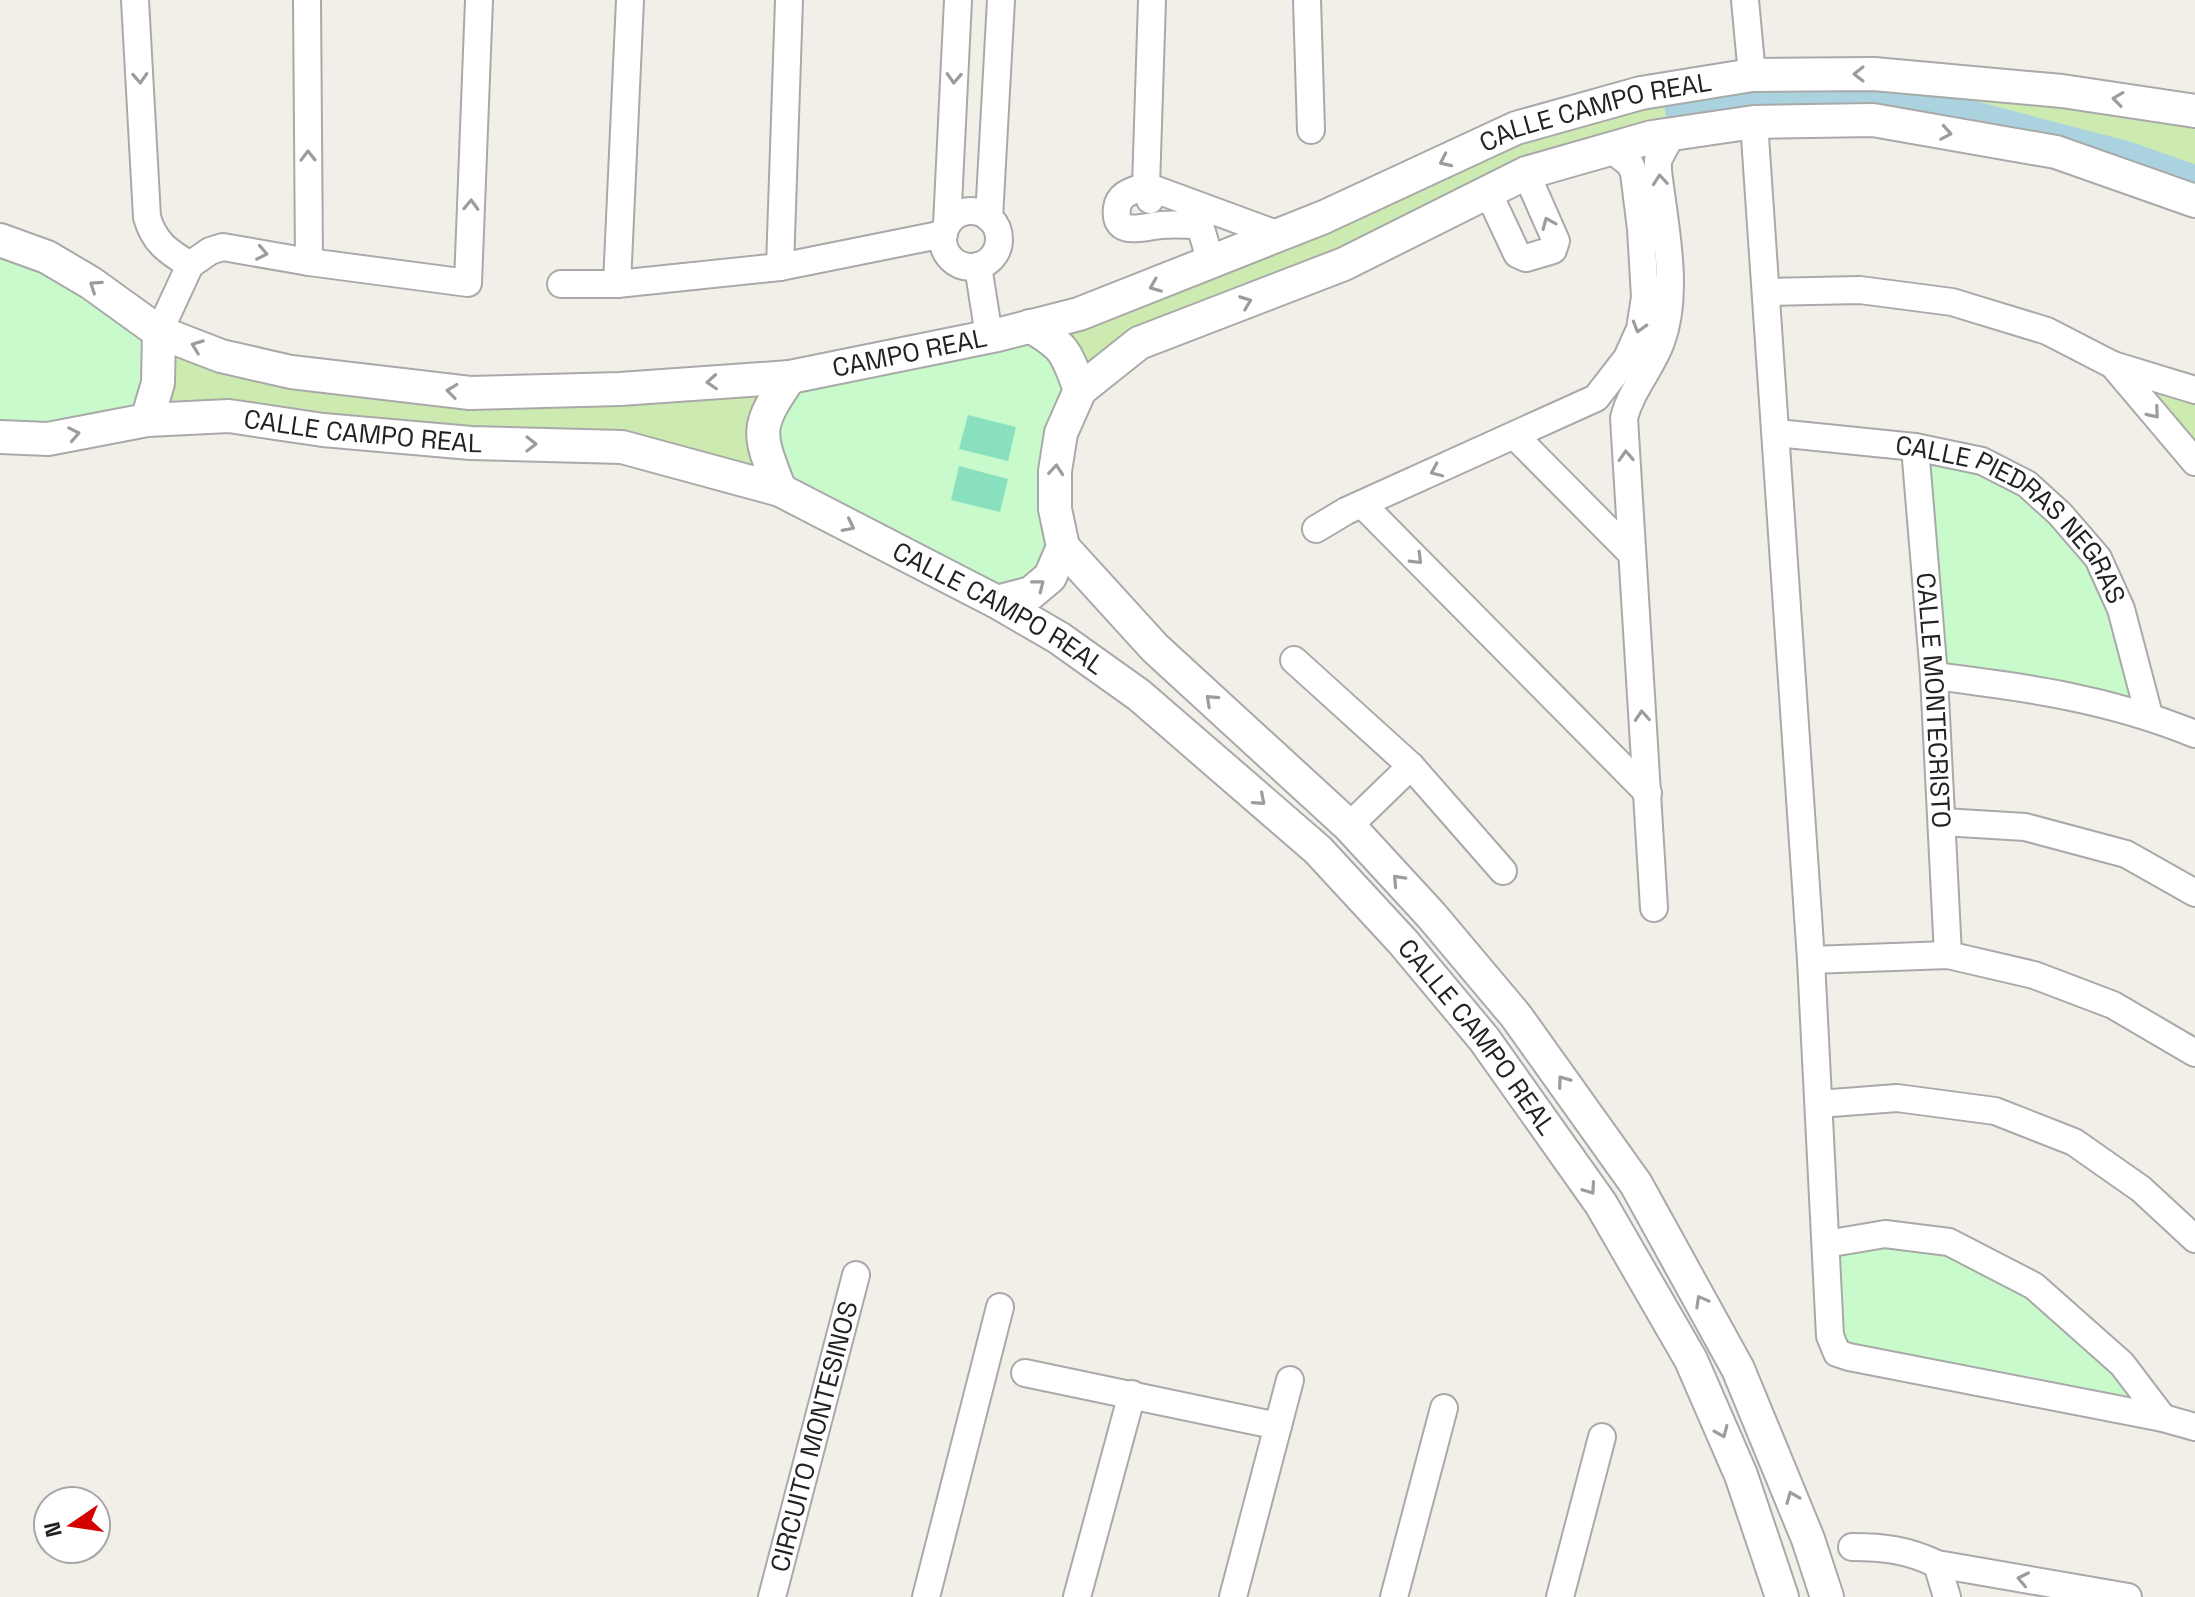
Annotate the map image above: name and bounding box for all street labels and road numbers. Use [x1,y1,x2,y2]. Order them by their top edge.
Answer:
street label: CALLE CAMPO REAL [1474,65,1714,160]
street label: CAMPO REAL [829,320,990,385]
street label: CALLE CAMPO REAL [242,401,483,460]
street label: CALLE PIEDRAS NEGRAS [1894,428,2133,609]
street label: CALLE CAMPO REAL [887,534,1112,682]
street label: CALLE MONTECRISTO [1908,571,1959,829]
street label: CALLE CAMPO REAL [1390,932,1564,1142]
street label: CIRCUITO MONTESINOS [762,1297,866,1575]

